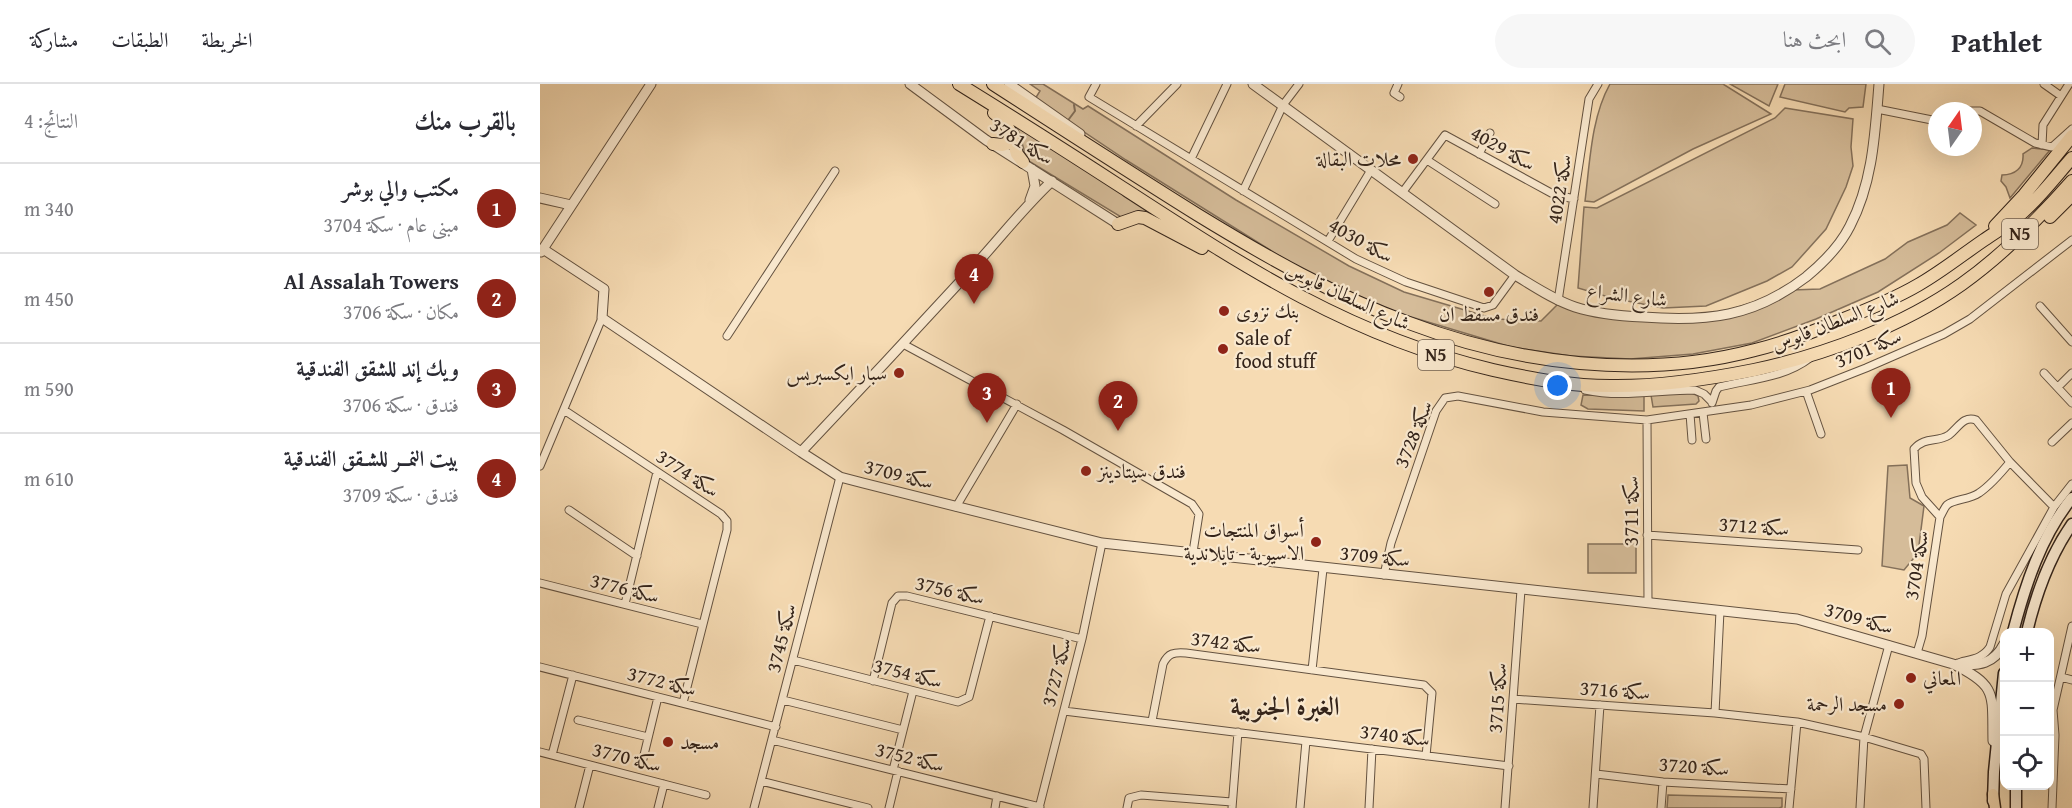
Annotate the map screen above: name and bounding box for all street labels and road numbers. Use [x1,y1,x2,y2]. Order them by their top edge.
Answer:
street label: سكة 3781 [985,110,1060,171]
street label: سكة 4029 [1465,118,1541,177]
street label: سكة 4022 [1539,152,1578,226]
street label: سكة 4030 [1323,210,1399,269]
road number: N5 [2002,219,2038,249]
street label: شارع السلطان قابوس [1279,254,1415,341]
street label: شارع الشراع [1585,275,1669,318]
street label: شارع السلطان قابوس [1767,283,1904,362]
street label: سكة 3701 [1830,320,1906,375]
road number: N5 [1418,340,1454,370]
street label: سكة 3728 [1386,396,1439,472]
street label: سكة 3774 [651,441,726,504]
street label: سكة 3709 [862,451,937,496]
street label: سكة 3711 [1616,476,1645,546]
street label: سكة 3712 [1718,509,1790,542]
street label: سكة 3704 [1896,528,1935,602]
street label: سكة 3709 [1339,537,1412,574]
street label: سكة 3776 [588,565,663,610]
street label: سكة 3756 [913,567,988,612]
street label: سكة 3709 [1821,594,1897,641]
street label: سكة 3745 [758,600,803,675]
street label: سكة 3742 [1189,623,1263,660]
street label: سكة 3727 [1033,634,1078,709]
street label: سكة 3754 [871,650,946,695]
street label: سكة 3772 [625,658,700,703]
street label: سكة 3715 [1480,662,1513,734]
street label: سكة 3716 [1579,673,1651,706]
street label: سكة 3740 [1358,716,1432,753]
street label: سكة 3770 [590,734,665,779]
street label: سكة 3752 [873,734,948,779]
street label: سكة 3720 [1658,749,1730,782]

